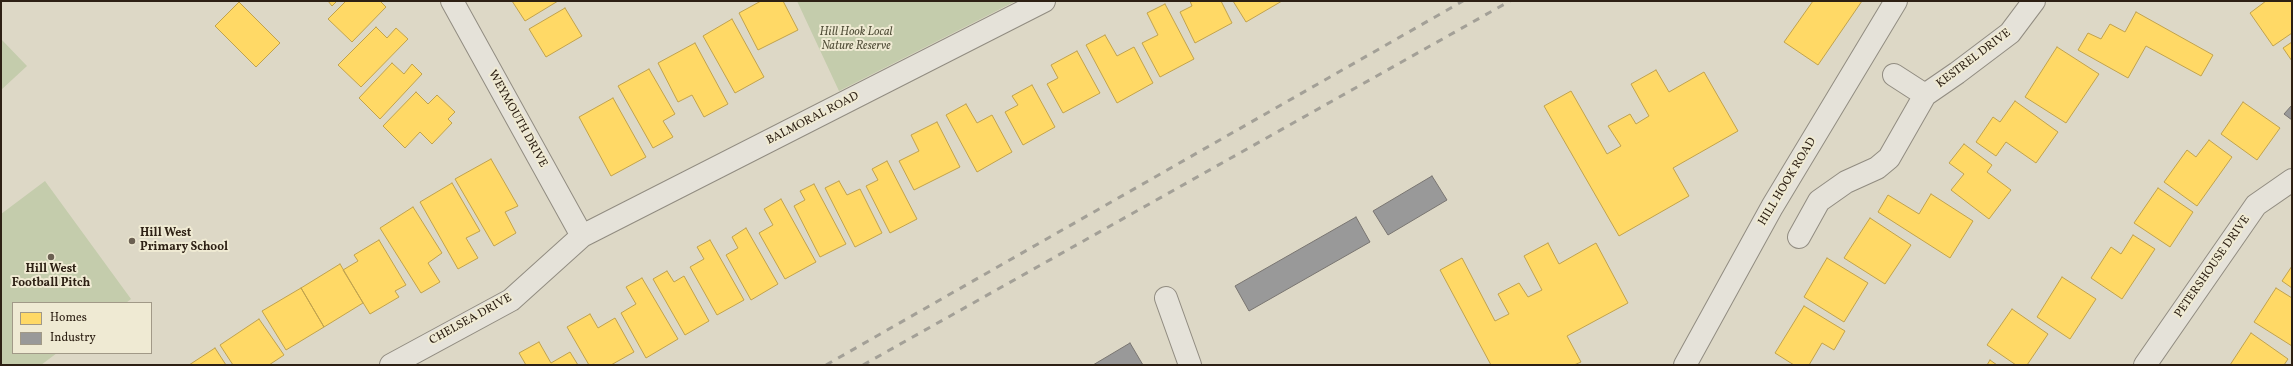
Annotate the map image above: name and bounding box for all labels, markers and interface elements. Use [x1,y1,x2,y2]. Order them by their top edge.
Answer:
park label: Hill Hook Local Nature Reserve [819,26,893,54]
street label: KESTREL DRIVE [1934,26,2014,92]
street label: WEYMOUTH DRIVE [484,68,550,170]
street label: BALMORAL ROAD [764,89,862,149]
street label: HILL HOOK ROAD [1756,135,1820,229]
street label: PETERSHOUSE DRIVE [2172,213,2254,321]
place label: Hill West Primary School [140,227,228,255]
marker: Hill West Primary School [127,236,137,246]
marker: Hill West Football Pitch [46,252,56,262]
place label: Hill West Football Pitch [12,263,90,291]
street label: CHELSEA DRIVE [427,291,515,349]
legend [12,302,152,354]
text: Homes [50,310,87,326]
text: Industry [50,330,96,346]

